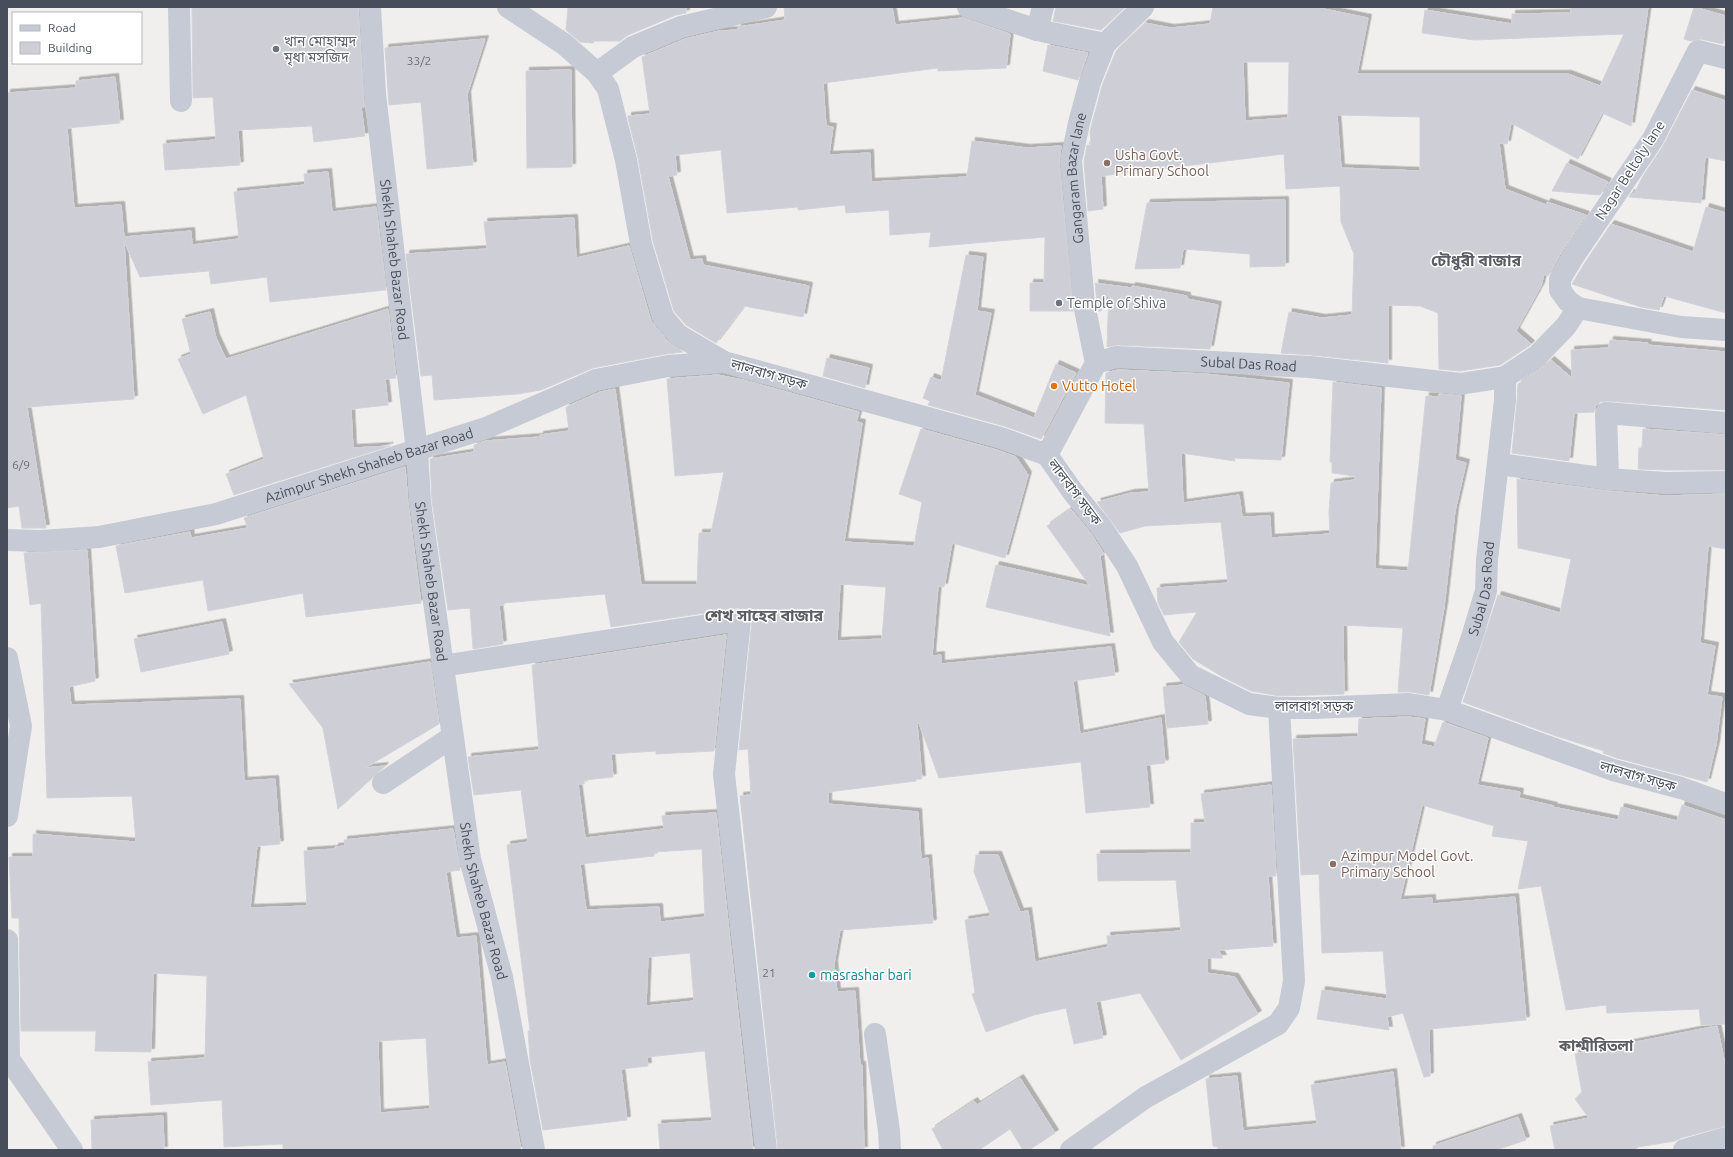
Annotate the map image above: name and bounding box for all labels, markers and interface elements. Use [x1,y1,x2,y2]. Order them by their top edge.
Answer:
legend [12,12,142,64]
text: Road [48,21,76,34]
place label: খান মোহাম্মদ মৃধা মসজিদ [283,33,357,66]
text: Building [48,41,92,54]
marker: খান মোহাম্মদ মৃধা মসজিদ [271,44,281,54]
house number: 33/2 [407,54,431,67]
street label: Gangaram Bazar lane [1063,111,1089,244]
street label: Nagar Beltoly lane [1592,117,1668,223]
place label: Usha Govt. Primary School [1115,147,1209,179]
marker: Usha Govt. Primary School [1102,158,1112,168]
street label: Shekh Shaheb Bazar Road [377,179,412,341]
district label: চৌধুরী বাজার [1431,251,1521,271]
place label: Temple of Shiva [1067,295,1166,311]
marker: Temple of Shiva [1054,298,1064,308]
street label: Subal Das Road [1200,353,1297,374]
street label: লালবাগ সড়ক [728,355,810,393]
place label: Vutto Hotel [1062,378,1136,394]
marker: Vutto Hotel [1049,381,1059,391]
street label: Azimpur Shekh Shaheb Bazar Road [263,425,475,506]
street label: লালবাগ সড়ক [1044,455,1105,529]
house number: 6/9 [12,458,30,471]
street label: Shekh Shaheb Bazar Road [412,500,450,663]
street label: Subal Das Road [1465,540,1497,638]
district label: শেখ সাহেব বাজার [705,606,824,624]
street label: লালবাগ সড়ক [1274,698,1354,714]
street label: লালবাগ সড়ক [1597,757,1679,795]
street label: Shekh Shaheb Bazar Road [457,821,510,981]
place label: Azimpur Model Govt. Primary School [1341,848,1473,880]
marker: Azimpur Model Govt. Primary School [1328,859,1338,869]
house number: 21 [762,966,776,979]
place label: masrashar bari [820,967,912,983]
marker: masrashar bari [807,970,817,980]
district label: কাশ্মীরিতলা [1558,1037,1634,1054]

